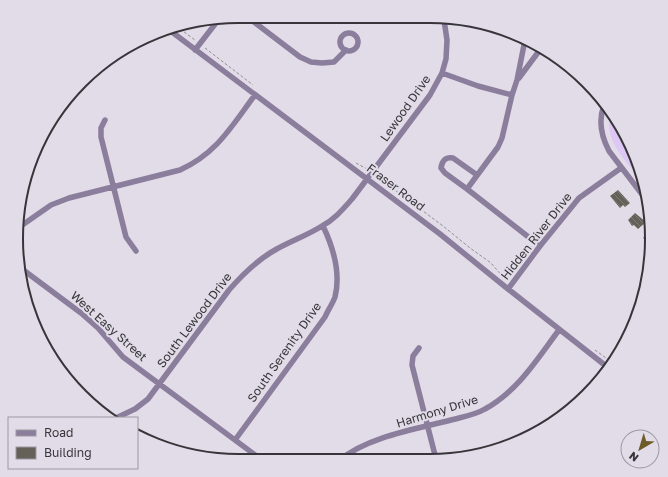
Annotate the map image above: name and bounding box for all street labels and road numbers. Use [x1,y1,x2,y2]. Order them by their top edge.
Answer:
street label: Lewood Drive [377,72,433,144]
street label: Fraser Road [364,160,428,214]
street label: Hidden River Drive [497,189,575,283]
street label: South Lewood Drive [153,270,235,370]
street label: West Easy Street [68,288,150,364]
street label: South Serenity Drive [244,299,324,405]
street label: Harmony Drive [394,391,480,431]

